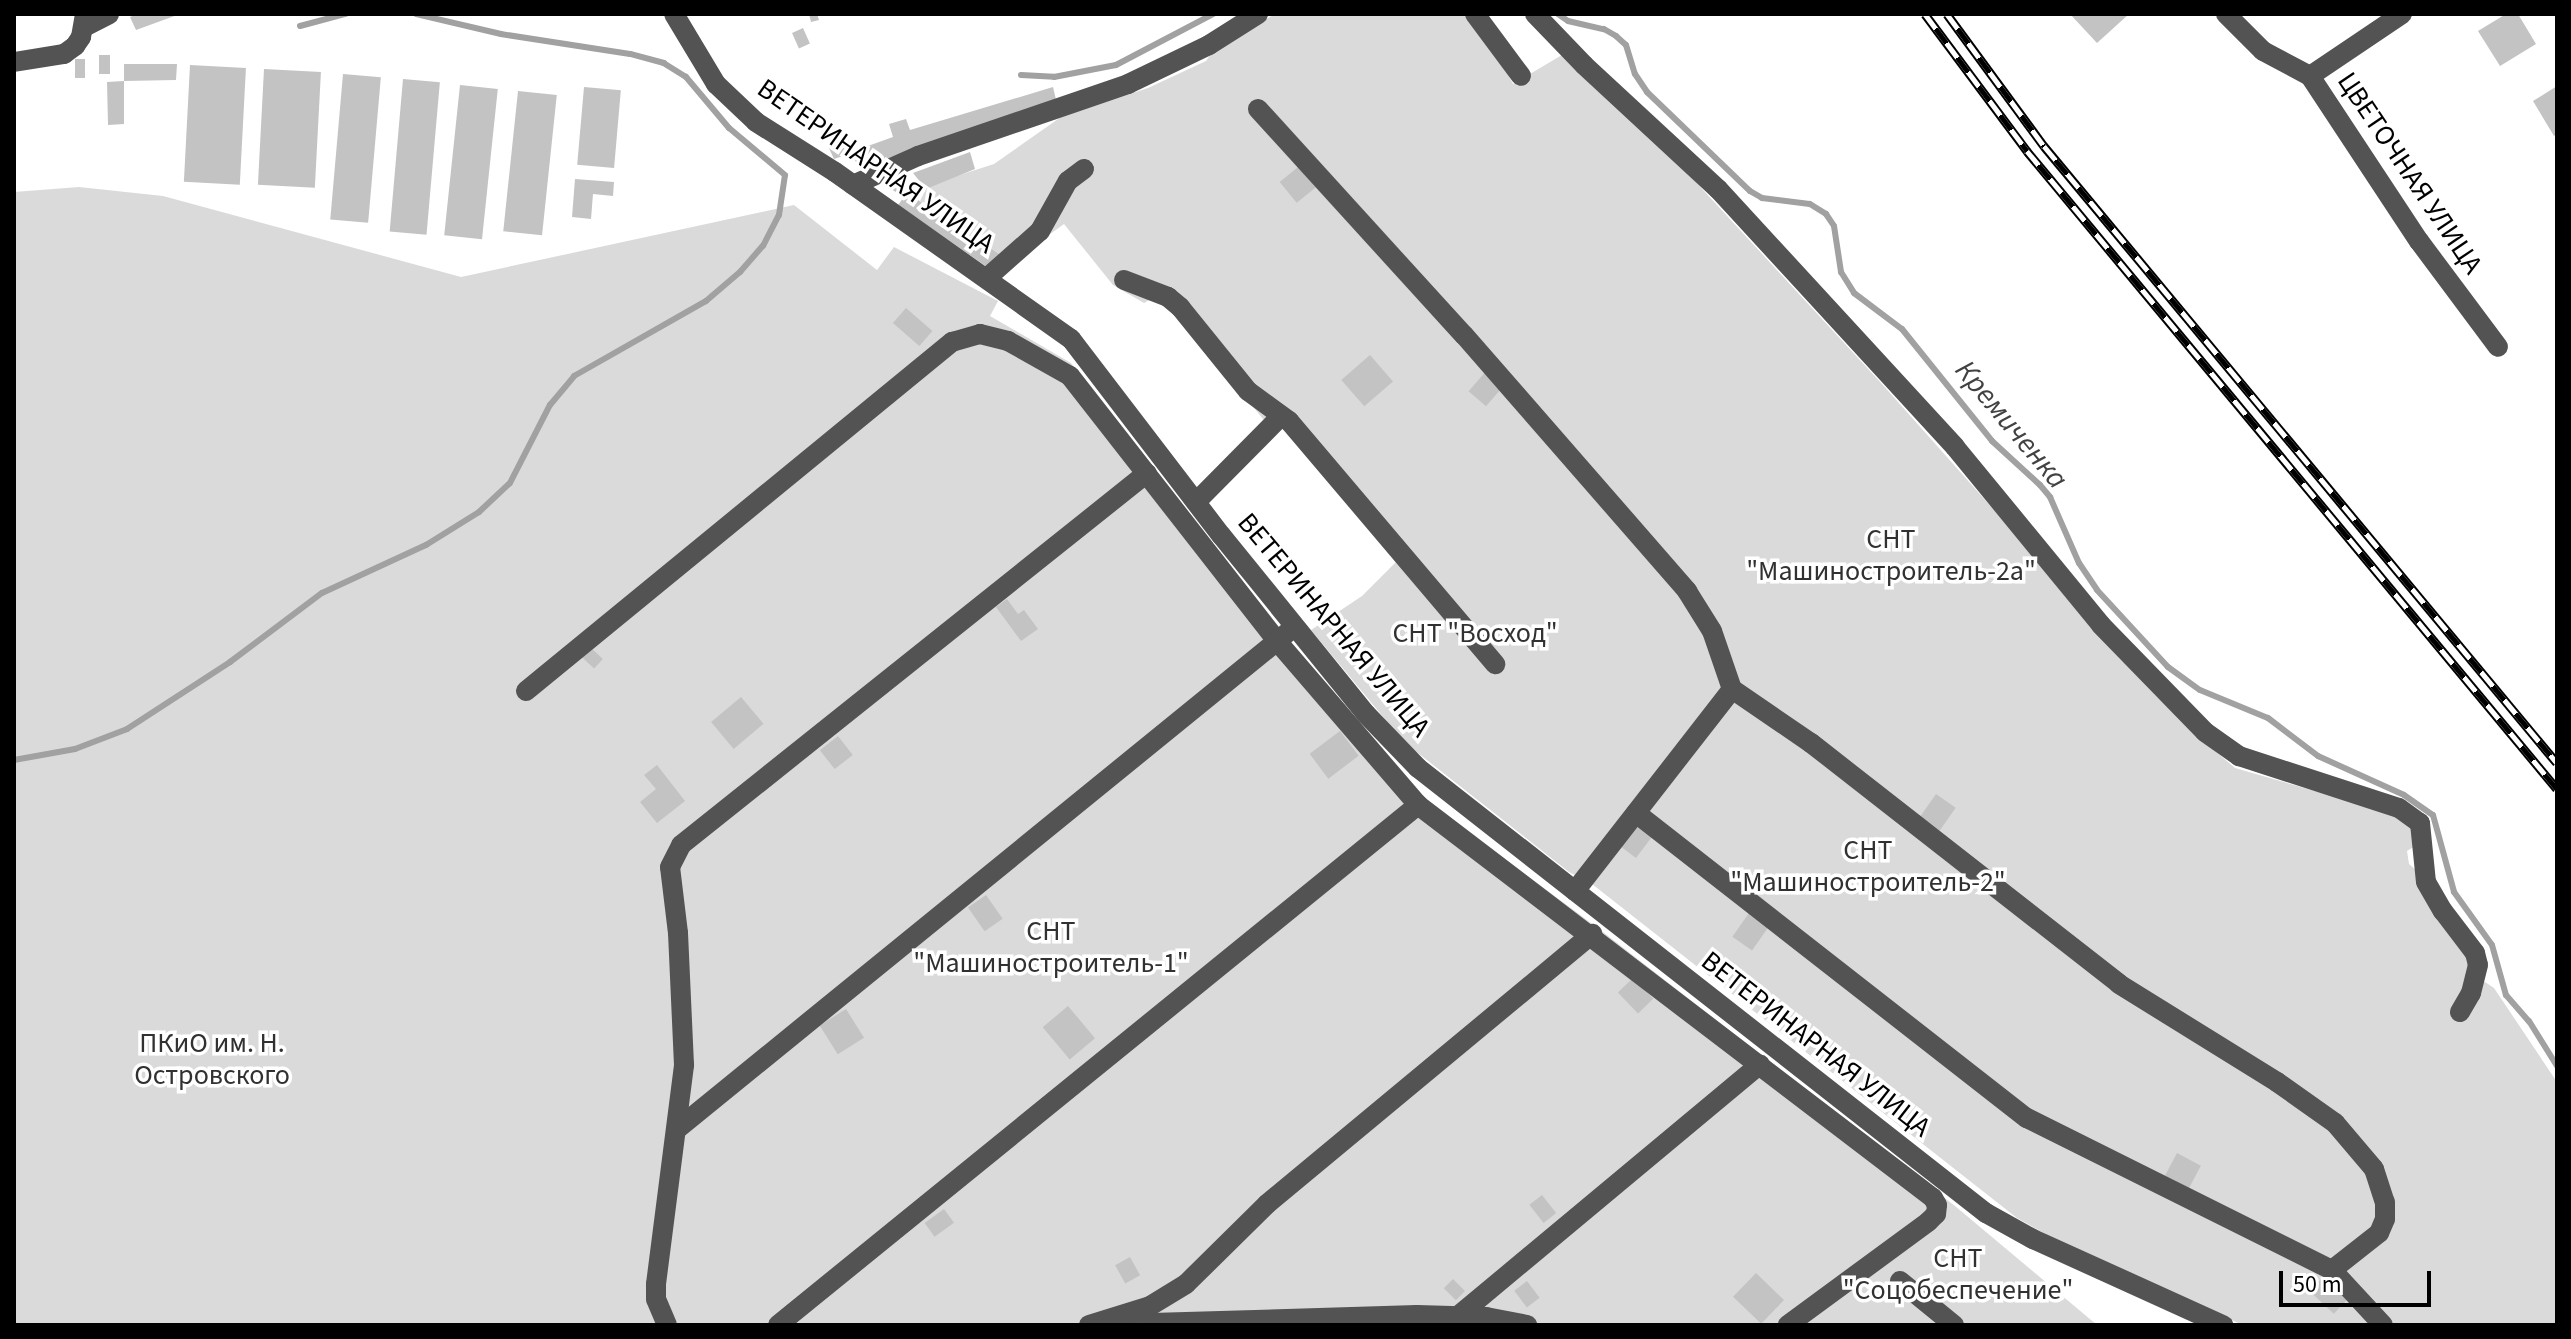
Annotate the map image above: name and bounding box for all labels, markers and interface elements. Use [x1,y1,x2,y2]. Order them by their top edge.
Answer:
street label: ЦВЕТОЧНАЯ УЛИЦА [2330,66,2490,280]
street label: ВЕТЕРИНАРНАЯ УЛИЦА [751,71,1001,261]
water label: Кремиченка [1947,353,2075,497]
street label: ВЕТЕРИНАРНАЯ УЛИЦА [1231,506,1437,744]
park label: СНТ "Машиностроитель-2а" [1746,522,2036,588]
park label: СНТ "Восход" [1392,616,1558,650]
park label: СНТ "Машиностроитель-2" [1730,833,2006,899]
park label: СНТ "Машиностроитель-1" [913,914,1189,980]
street label: ВЕТЕРИНАРНАЯ УЛИЦА [1695,944,1937,1144]
park label: ПКиО им. Н. Островского [134,1026,290,1092]
park label: СНТ "Соцобеспечение" [1843,1241,2073,1307]
scale bar [2283,1255,2435,1305]
text: 50 m [2293,1267,2342,1302]

